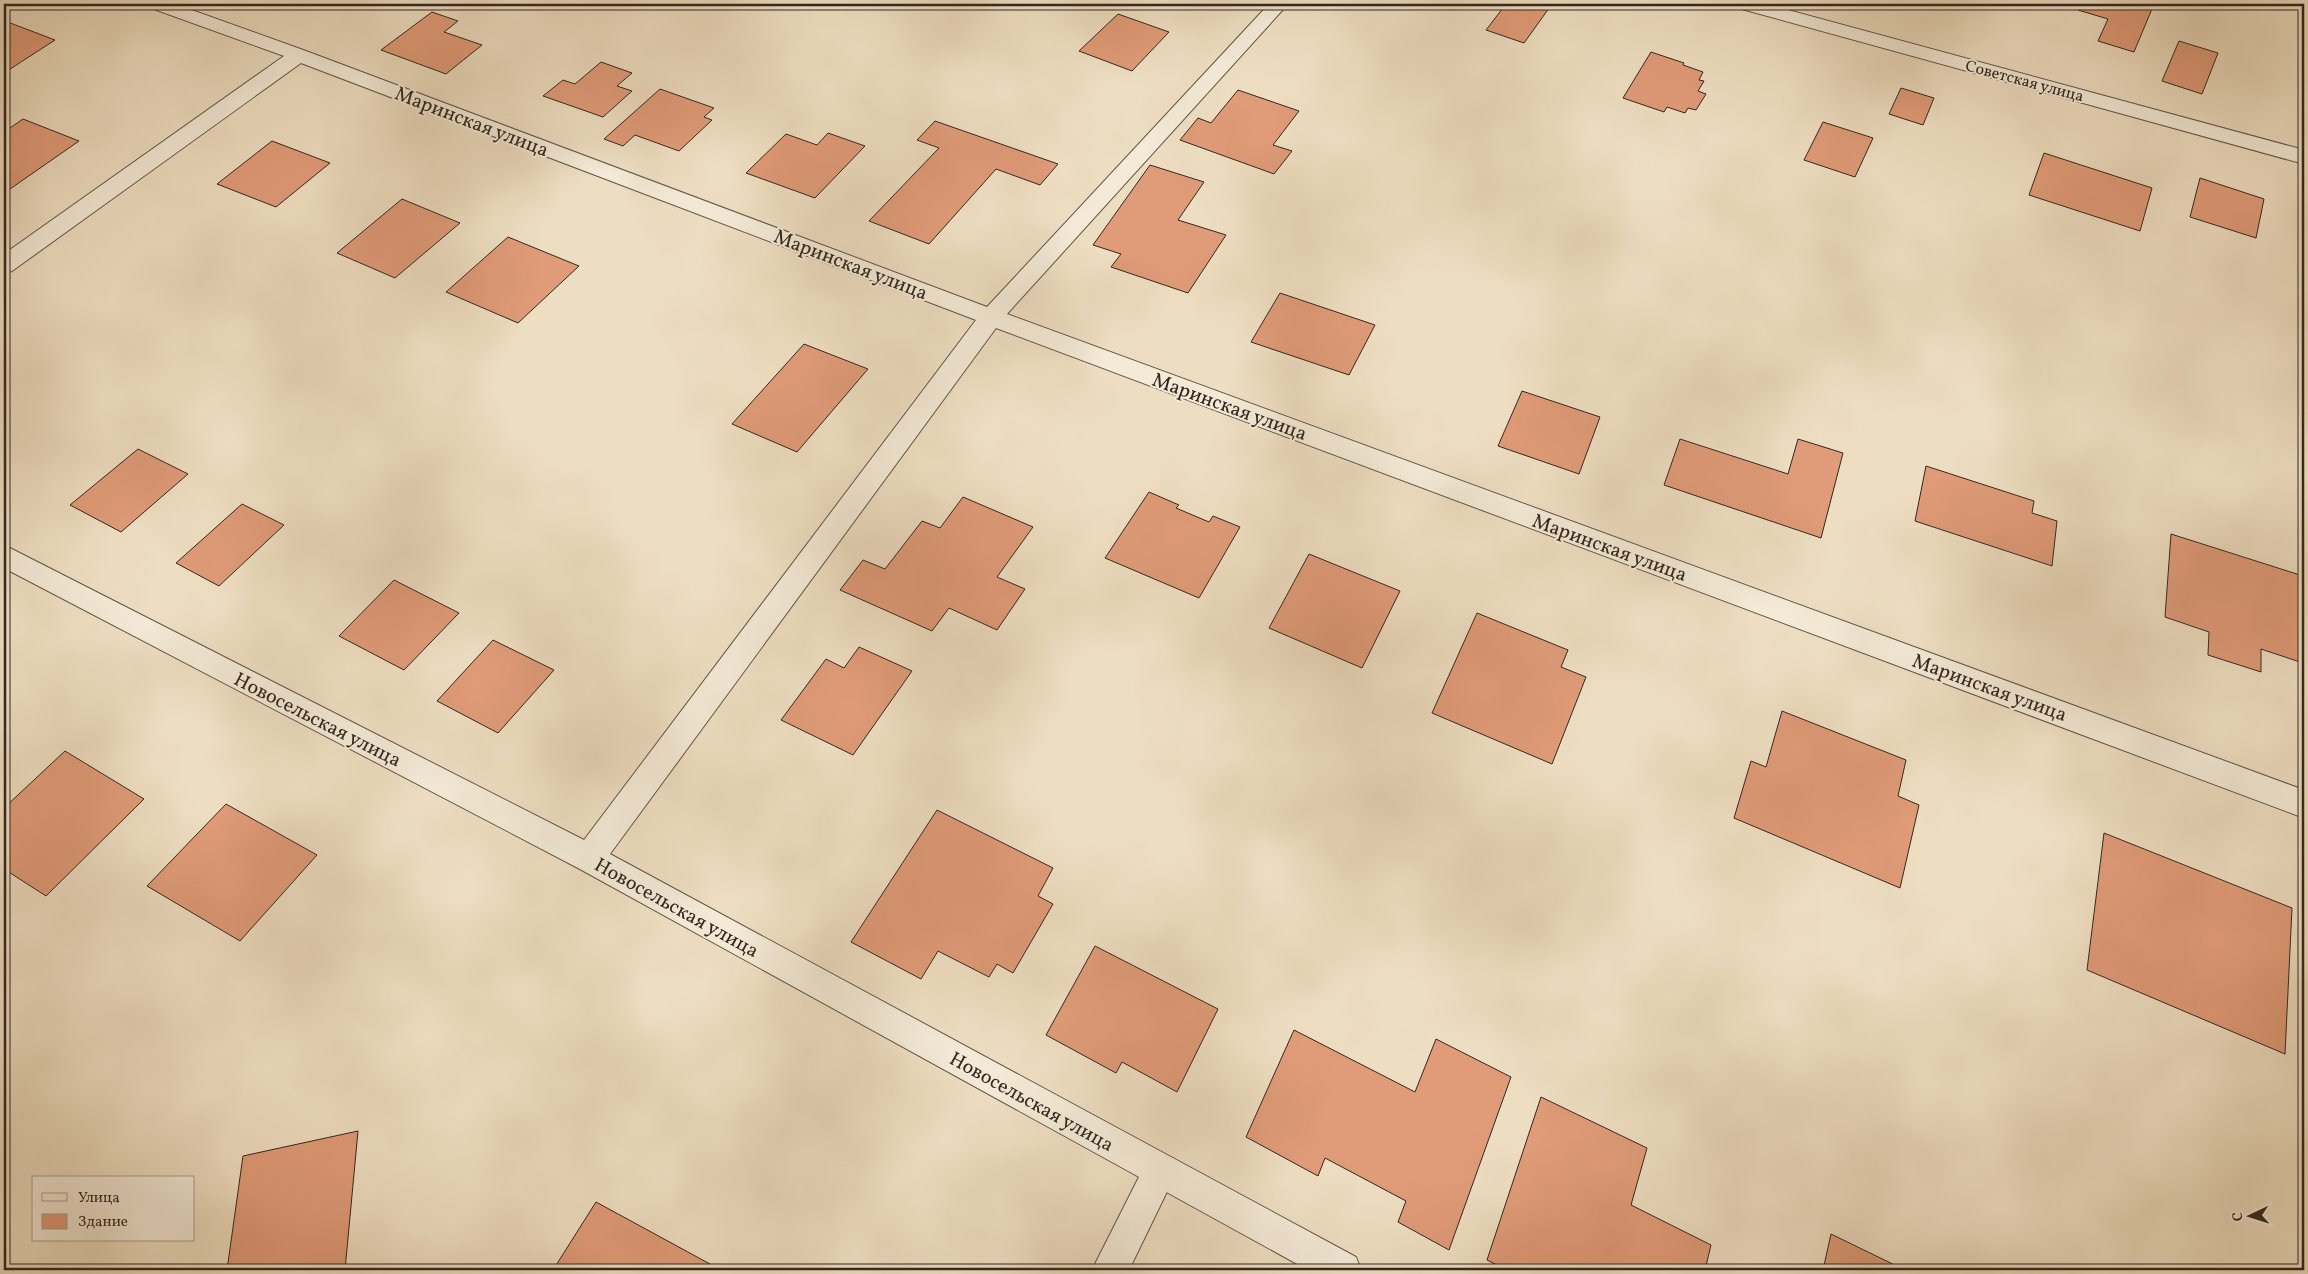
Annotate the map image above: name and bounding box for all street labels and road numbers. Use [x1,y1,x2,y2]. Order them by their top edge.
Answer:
street label: Советская улица [1963,56,2086,108]
street label: Маринская улица [390,81,552,165]
street label: Маринская улица [769,224,931,308]
street label: Маринская улица [1148,367,1311,449]
street label: Маринская улица [1528,508,1691,590]
street label: Маринская улица [1908,648,2071,730]
street label: Новосельская улица [228,666,406,775]
street label: Новосельская улица [589,852,764,966]
street label: Новосельская улица [944,1046,1119,1160]

